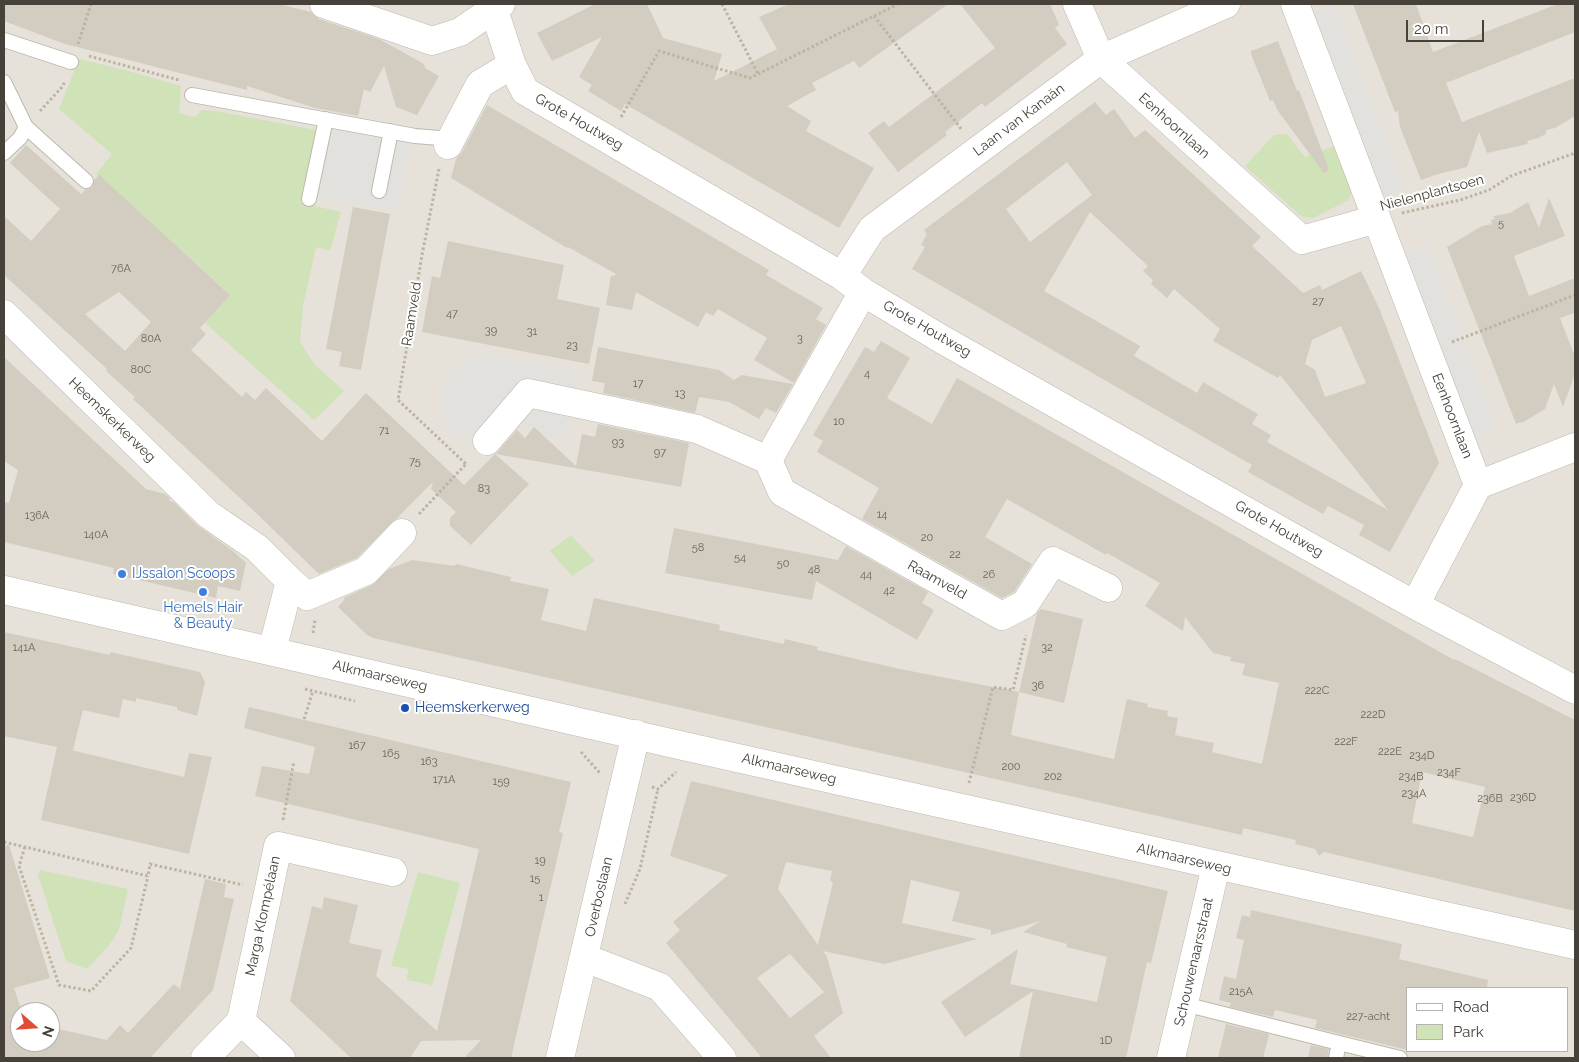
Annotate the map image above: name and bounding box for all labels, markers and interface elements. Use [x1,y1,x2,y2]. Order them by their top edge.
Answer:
scale bar [1409,10,1486,42]
text: 20 m [1414,20,1449,38]
street label: Laan van Kanaän [970,80,1068,160]
street label: Grote Houtweg [532,90,626,154]
street label: Eenhoornlaan [1135,90,1213,162]
street label: Nielenplantsoen [1378,171,1486,215]
house number: 5 [1498,217,1504,231]
house number: 76A [111,262,131,276]
street label: Raamveld [399,281,425,347]
house number: 27 [1312,295,1324,309]
street label: Grote Houtweg [880,297,974,361]
house number: 47 [446,307,458,321]
house number: 39 [485,324,497,338]
house number: 31 [527,325,537,339]
house number: 80A [141,332,161,346]
house number: 3 [797,332,803,346]
house number: 23 [566,339,578,353]
house number: 80C [131,363,151,377]
house number: 4 [864,367,870,381]
street label: Eenhoornlaan [1428,371,1476,461]
street label: Heemskerkerweg [65,374,159,466]
house number: 17 [633,377,643,391]
house number: 13 [675,387,685,401]
house number: 10 [833,415,845,429]
house number: 71 [379,424,389,438]
house number: 93 [612,436,624,450]
house number: 97 [654,446,666,460]
house number: 75 [409,455,421,469]
house number: 83 [478,482,490,496]
street label: Grote Houtweg [1232,497,1326,561]
house number: 14 [877,508,887,522]
house number: 136A [25,509,49,523]
house number: 140A [84,528,108,542]
house number: 20 [921,531,933,545]
house number: 58 [692,541,704,555]
house number: 22 [949,548,961,562]
house number: 54 [734,551,746,565]
house number: 50 [777,557,789,571]
street label: Raamveld [905,557,969,603]
house number: 48 [808,563,820,577]
place label: IJssalon Scoops [132,566,235,582]
marker: IJssalon Scoops [116,568,128,580]
house number: 44 [860,568,872,582]
house number: 26 [983,568,995,582]
house number: 42 [883,584,895,598]
marker: Hemels Hair & Beauty [197,586,209,598]
place label: Hemels Hair & Beauty [163,600,243,632]
house number: 141A [13,641,35,655]
house number: 32 [1041,641,1053,655]
street label: Alkmaarseweg [331,657,429,695]
house number: 36 [1032,679,1044,693]
house number: 222C [1305,684,1329,698]
place label: Heemskerkerweg [415,700,530,716]
marker: Heemskerkerweg [399,702,411,714]
house number: 222D [1360,708,1386,722]
house number: 222F [1334,735,1358,749]
house number: 167 [348,739,366,753]
house number: 222E [1378,745,1402,759]
house number: 165 [382,747,400,761]
house number: 234D [1409,749,1435,763]
street label: Alkmaarseweg [740,750,838,788]
house number: 163 [420,755,438,769]
house number: 200 [1001,760,1021,774]
house number: 234F [1437,766,1461,780]
house number: 202 [1044,770,1062,784]
house number: 234B [1399,770,1423,784]
house number: 171A [433,773,455,787]
house number: 159 [492,775,510,789]
house number: 234A [1401,787,1427,801]
house number: 236D [1510,791,1536,805]
house number: 236B [1477,792,1503,806]
street label: Alkmaarseweg [1135,840,1233,878]
street label: Marga Klompélaan [242,854,284,978]
house number: 19 [534,854,546,868]
street label: Overboslaan [582,855,616,939]
house number: 15 [530,872,540,886]
house number: 1 [539,891,543,905]
street label: Schouwenaarsstraat [1171,896,1217,1028]
house number: 215A [1229,985,1253,999]
legend [1406,987,1569,1052]
text: Road [1453,998,1489,1016]
north arrow [10,1002,60,1052]
house number: 227-acht [1346,1010,1390,1024]
text: Park [1453,1023,1484,1041]
text: N [39,1024,58,1039]
house number: 1D [1100,1034,1112,1048]

